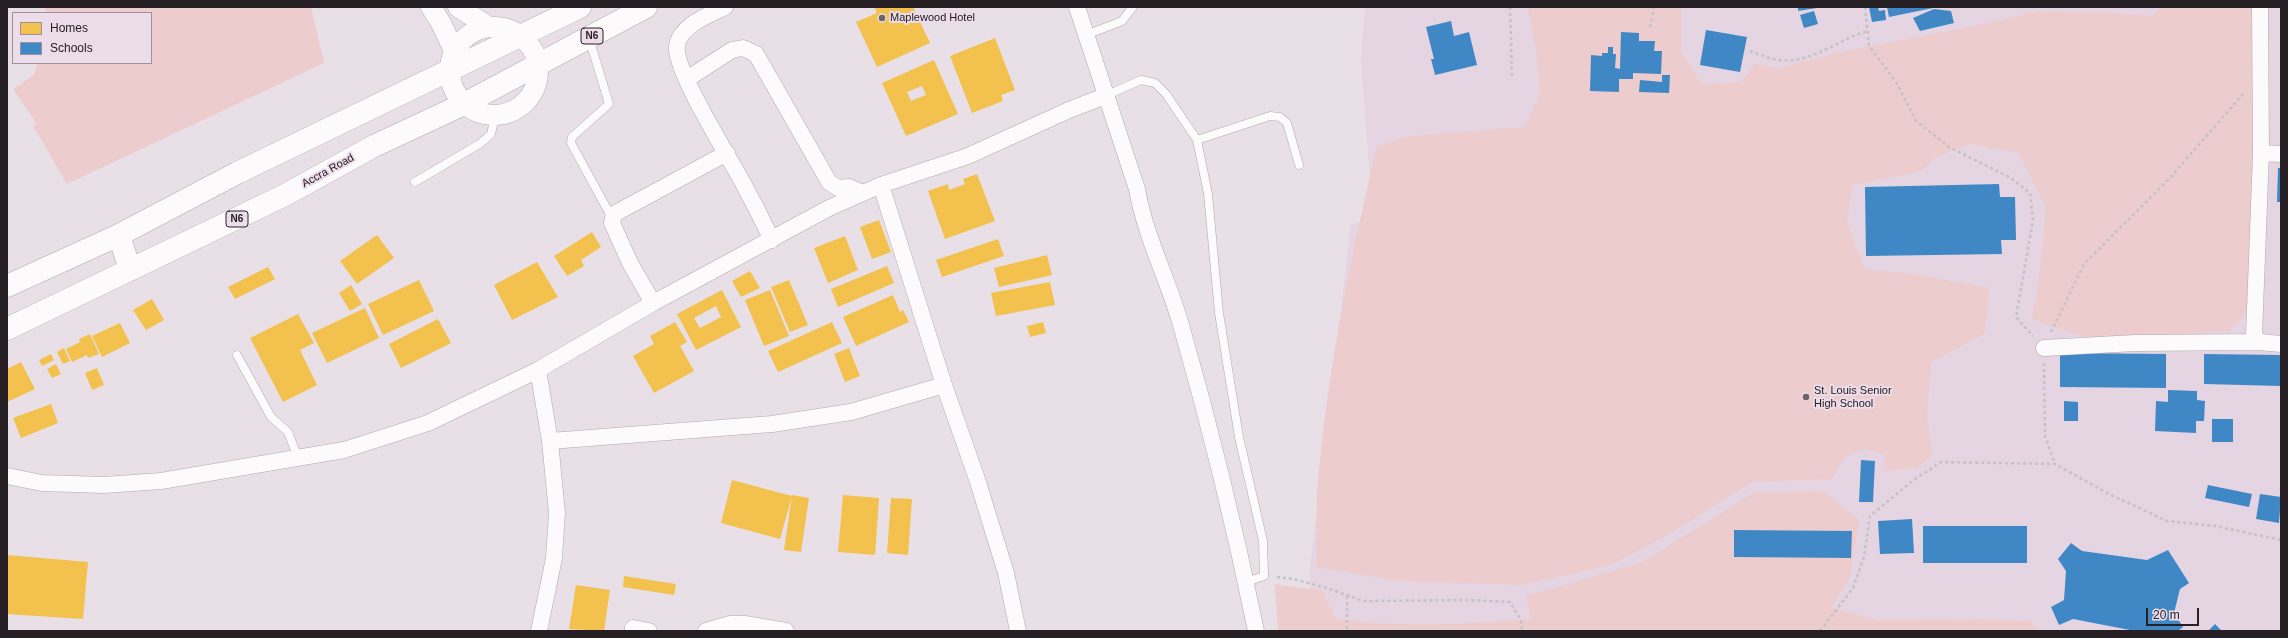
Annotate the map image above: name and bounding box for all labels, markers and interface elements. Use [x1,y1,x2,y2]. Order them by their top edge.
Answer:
place label: Maplewood Hotel [890,11,975,25]
legend [12,12,152,64]
marker: Maplewood Hotel [877,13,887,23]
text: Homes [50,21,88,35]
road number: N6 [581,28,603,44]
text: Schools [50,41,93,55]
street label: Accra Road [300,151,356,191]
road number: N6 [226,211,248,227]
place label: St. Louis Senior High School [1814,384,1892,410]
marker: St. Louis Senior High School [1801,392,1811,402]
scale bar [2148,600,2201,626]
text: 20 m [2153,608,2180,622]

